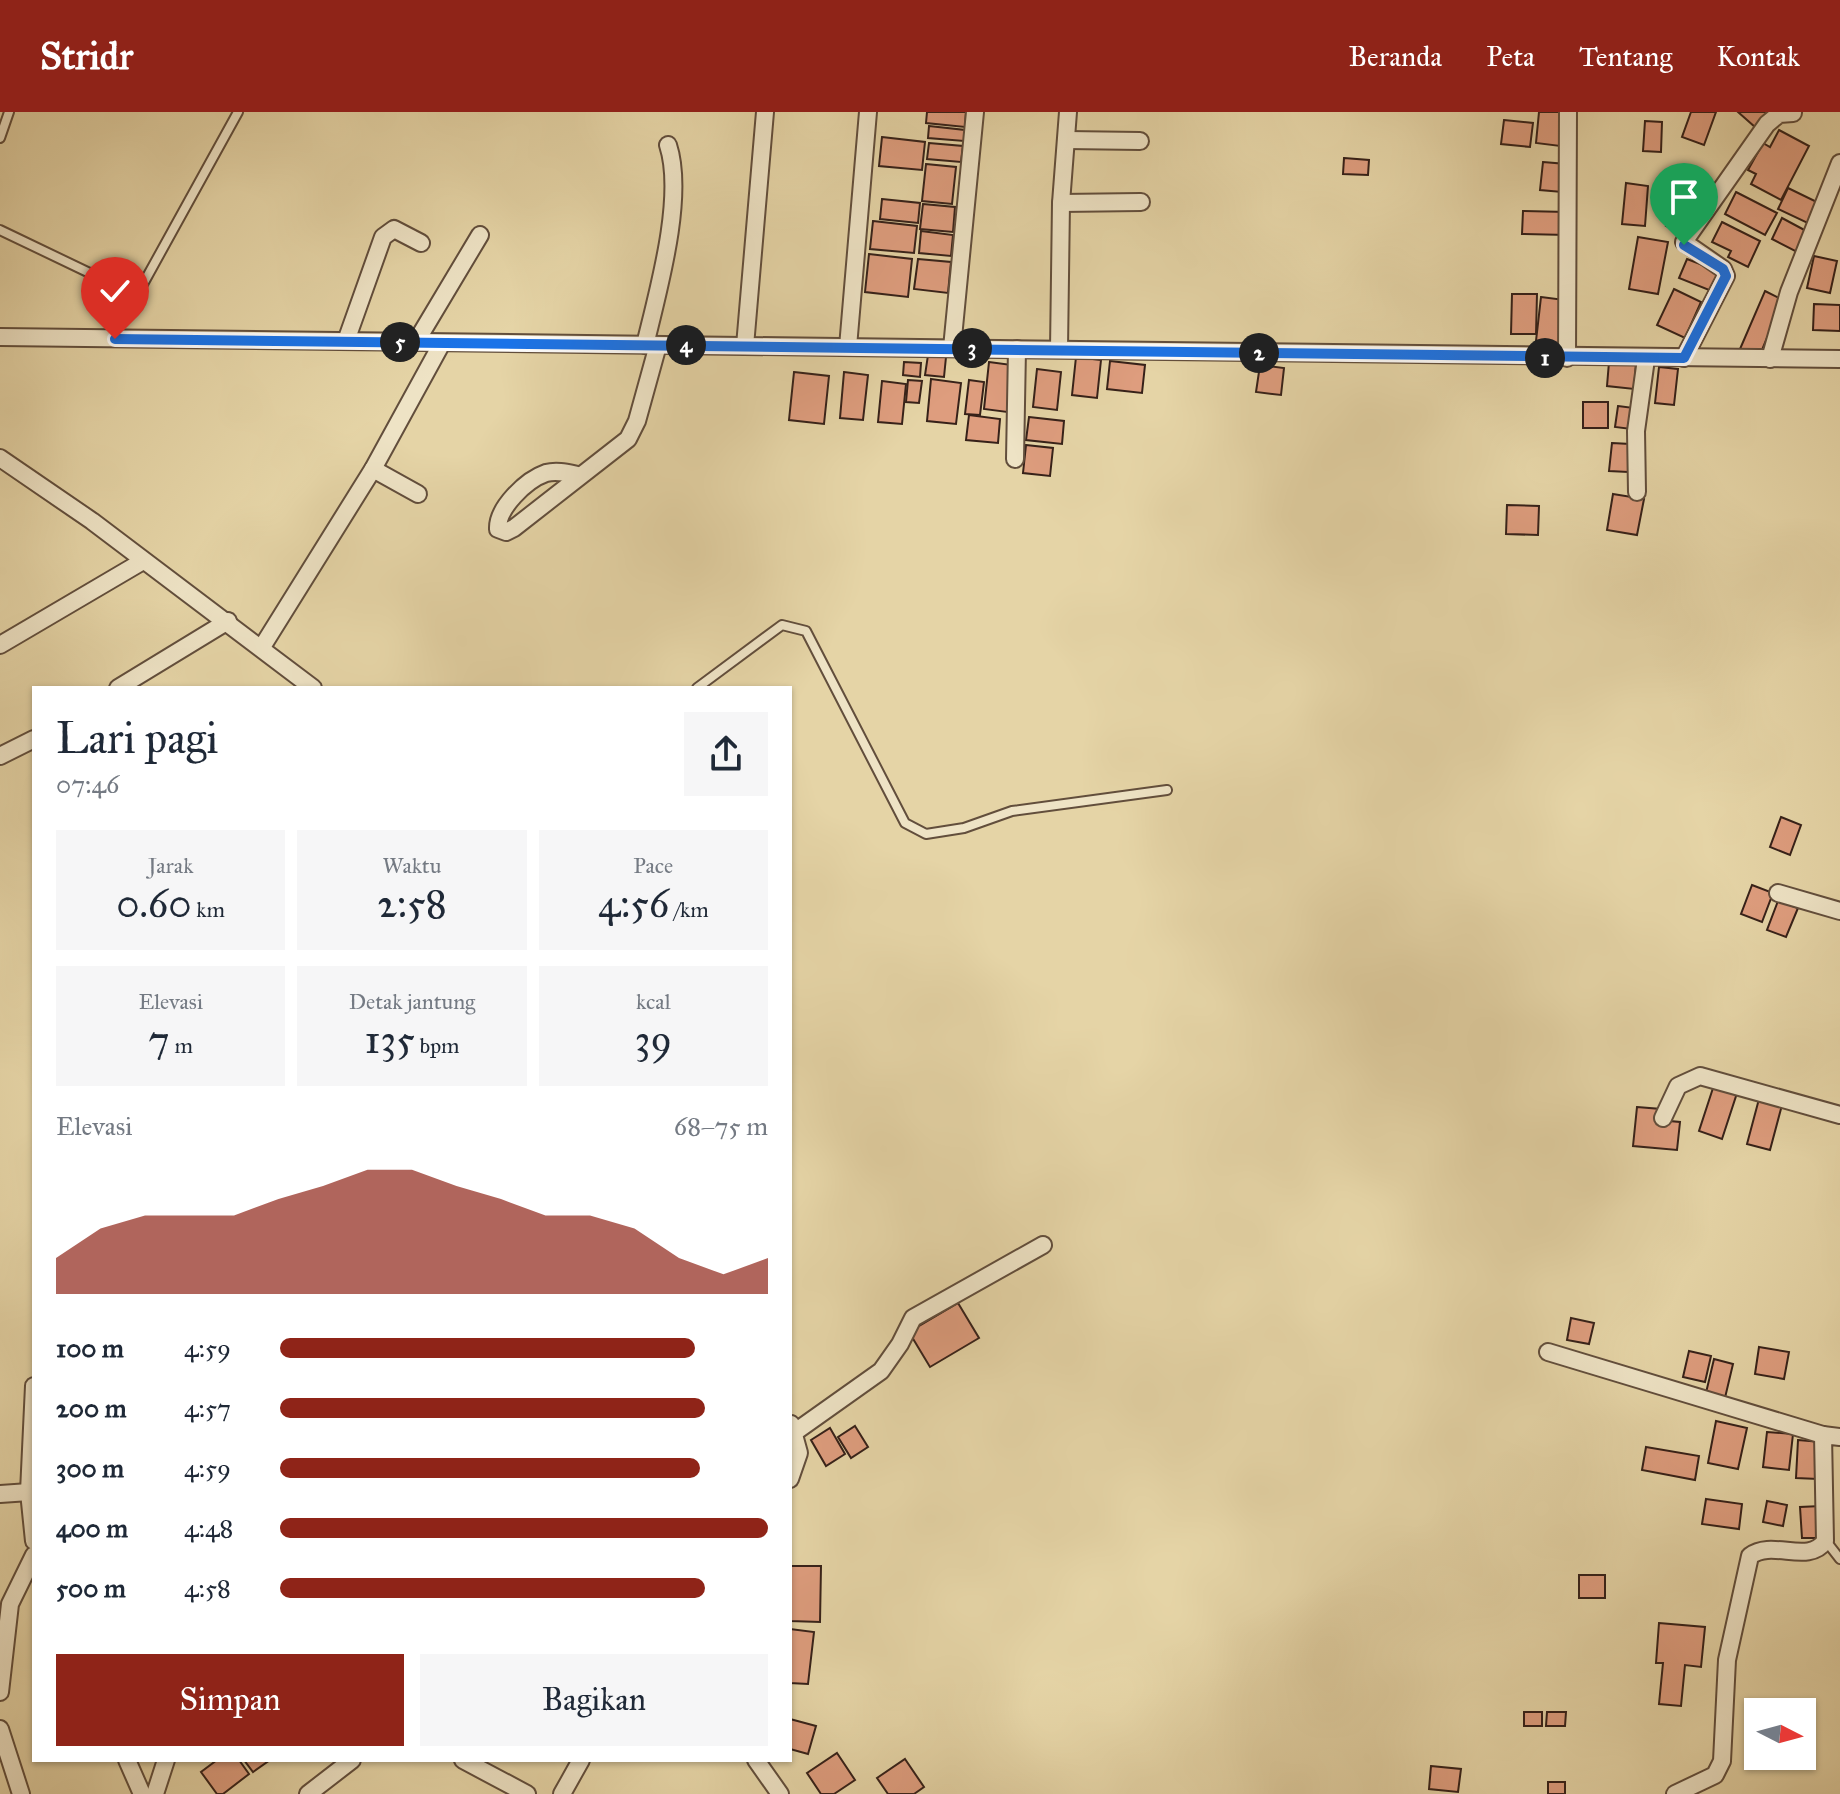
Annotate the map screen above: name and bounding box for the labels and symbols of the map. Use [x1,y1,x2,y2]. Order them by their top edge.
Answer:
pin [1650,163,1718,245]
pin [81,257,149,339]
pin: 5 [380,322,420,362]
pin: 4 [666,325,706,365]
pin: 3 [952,328,992,368]
pin: 2 [1239,333,1279,373]
pin: 1 [1525,338,1565,378]
north arrow [1744,1698,1816,1770]

